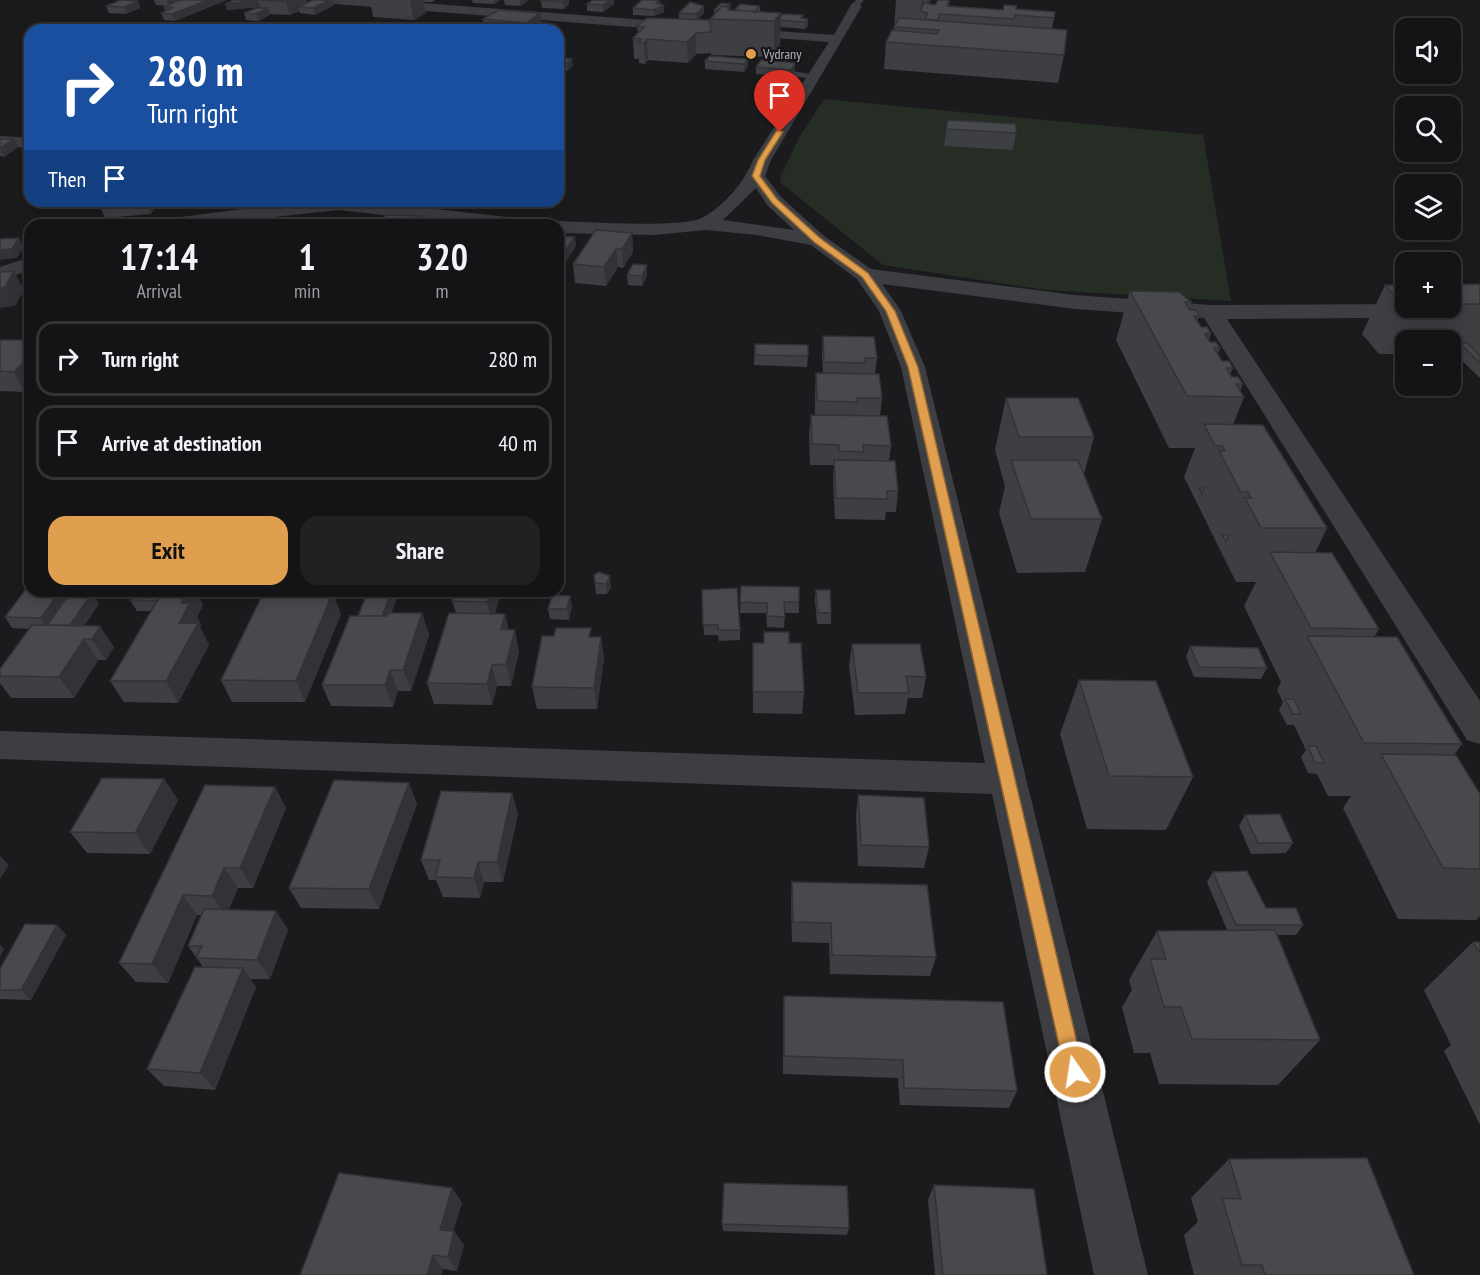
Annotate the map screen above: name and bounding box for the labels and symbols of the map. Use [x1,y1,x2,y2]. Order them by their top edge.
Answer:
place label: Vydrany [762,45,802,63]
marker: Vydrany [744,47,758,61]
pin [754,70,805,132]
position arrow [1043,1040,1107,1104]

